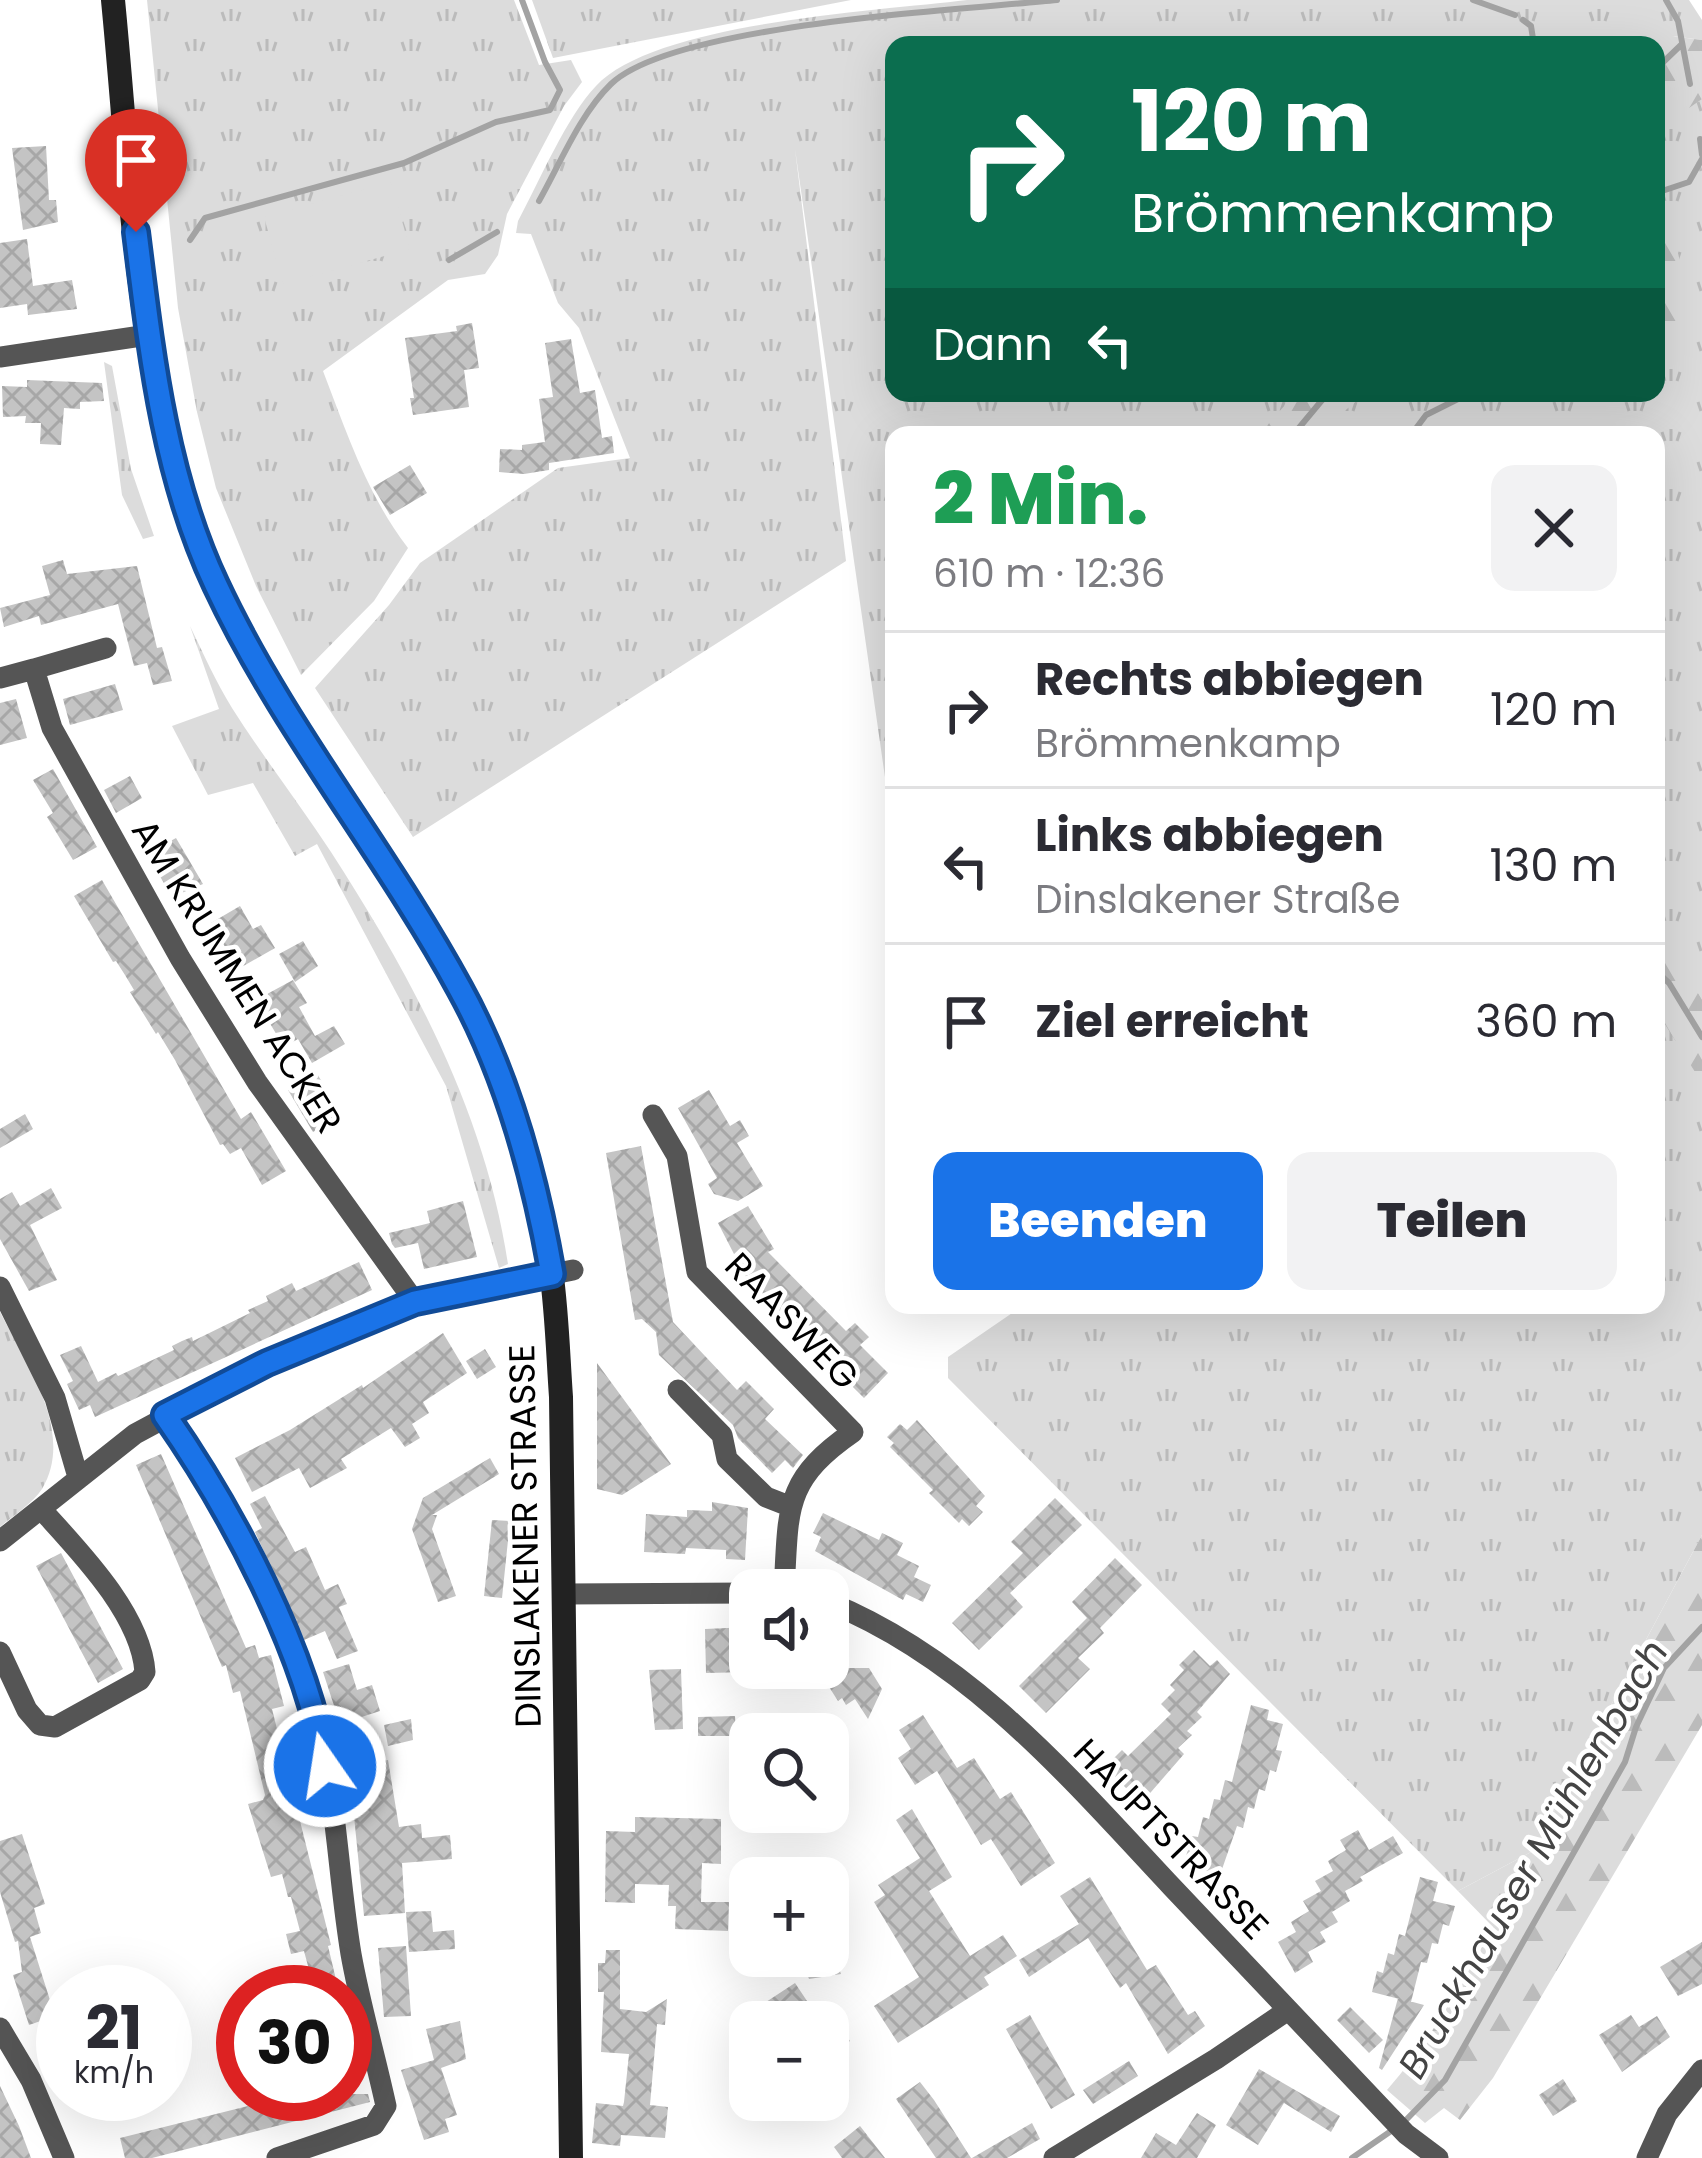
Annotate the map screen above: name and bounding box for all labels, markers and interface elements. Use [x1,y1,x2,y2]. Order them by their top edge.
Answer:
text: 120 m [1131,63,1372,180]
icon: right [933,84,1089,240]
pin [85,109,187,232]
icon: arrive [103,127,169,193]
text: Brömmenkamp [1131,175,1555,251]
icon: left [1077,312,1143,378]
text: Dann [933,313,1053,376]
text: 2 Min. [933,448,1148,549]
button: close [1491,465,1617,591]
text: 610 m · 12:36 [933,546,1165,601]
text: Rechts abbiegen [1035,648,1424,711]
icon: right [933,677,999,743]
text: 120 m [1490,678,1617,741]
text: Brömmenkamp [1035,716,1341,771]
text: Links abbiegen [1035,804,1384,867]
street label: AM KRUMMEN ACKER [119,809,355,1143]
icon: left [933,833,999,899]
text: 130 m [1489,834,1617,897]
text: Dinslakener Straße [1035,872,1401,927]
icon: arrive [933,989,999,1055]
text: Ziel erreicht [1035,990,1309,1053]
text: 360 m [1475,990,1617,1053]
button: Beenden [933,1152,1263,1290]
button: Teilen [1287,1152,1617,1290]
street label: RAASWEG [714,1241,870,1401]
street label: DINSLAKENER STRASSE [496,1344,554,1728]
map controls [729,1569,849,2121]
button: sound [729,1569,849,1689]
water label: Bruckhauser Mühlenbach [1385,1630,1681,2088]
position arrow [262,1703,388,1829]
button: search [729,1713,849,1833]
street label: HAUPTSTRASSE [1062,1727,1280,1951]
button: + [729,1857,849,1977]
speed limit sign: 30 [216,1965,372,2121]
text: 21 [86,1986,142,2070]
button: − [729,2001,849,2121]
text: km/h [74,2051,154,2094]

